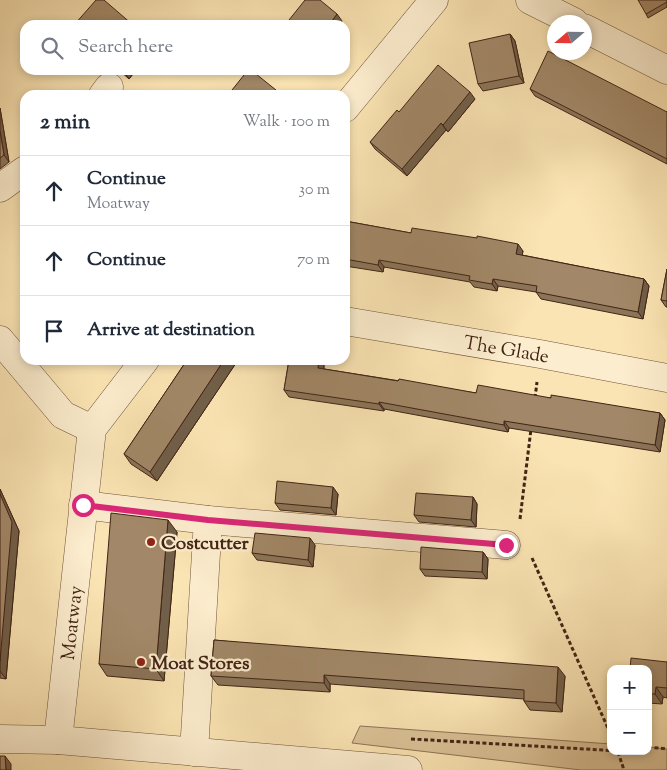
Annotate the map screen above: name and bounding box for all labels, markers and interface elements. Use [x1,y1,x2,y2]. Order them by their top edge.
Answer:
north arrow [547,15,592,60]
search box [20,20,350,75]
icon: search [38,34,66,62]
text: Search here [78,34,173,61]
text: 2 min [40,108,90,138]
text: Walk · 100 m [243,111,330,134]
text: Continue [87,166,166,193]
icon: ahead [40,177,68,205]
text: 30 m [299,179,330,202]
text: Moatway [87,193,150,216]
icon: ahead [40,247,68,275]
text: Continue [87,247,166,274]
text: 70 m [297,249,330,272]
icon: arrive [40,317,68,345]
text: Arrive at destination [87,317,255,344]
street label: The Glade [462,330,551,371]
route start [72,494,95,517]
place label: Costcutter [161,531,250,558]
route end [495,534,518,557]
marker: Costcutter [145,536,157,548]
street label: Moatway [56,584,91,662]
place label: Moat Stores [151,651,250,678]
marker: Moat Stores [135,656,147,668]
map controls [607,665,652,755]
button: + [607,665,652,710]
button: − [607,710,652,755]

